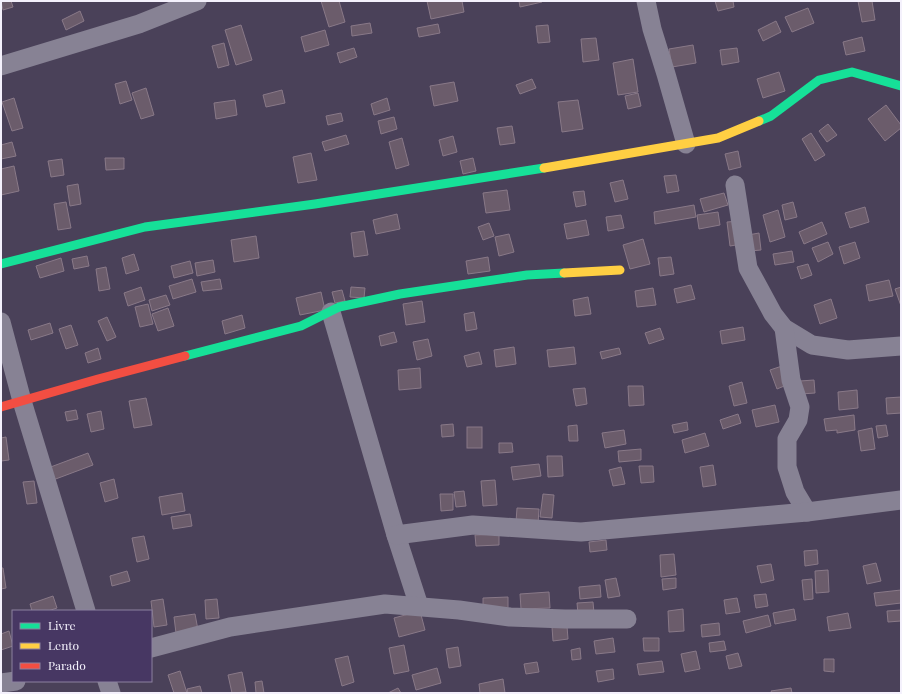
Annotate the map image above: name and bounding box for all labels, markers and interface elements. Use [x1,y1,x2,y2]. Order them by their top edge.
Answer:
legend [12,610,152,682]
text: Livre [48,617,76,633]
text: Lento [48,637,80,653]
text: Parado [48,657,86,673]

